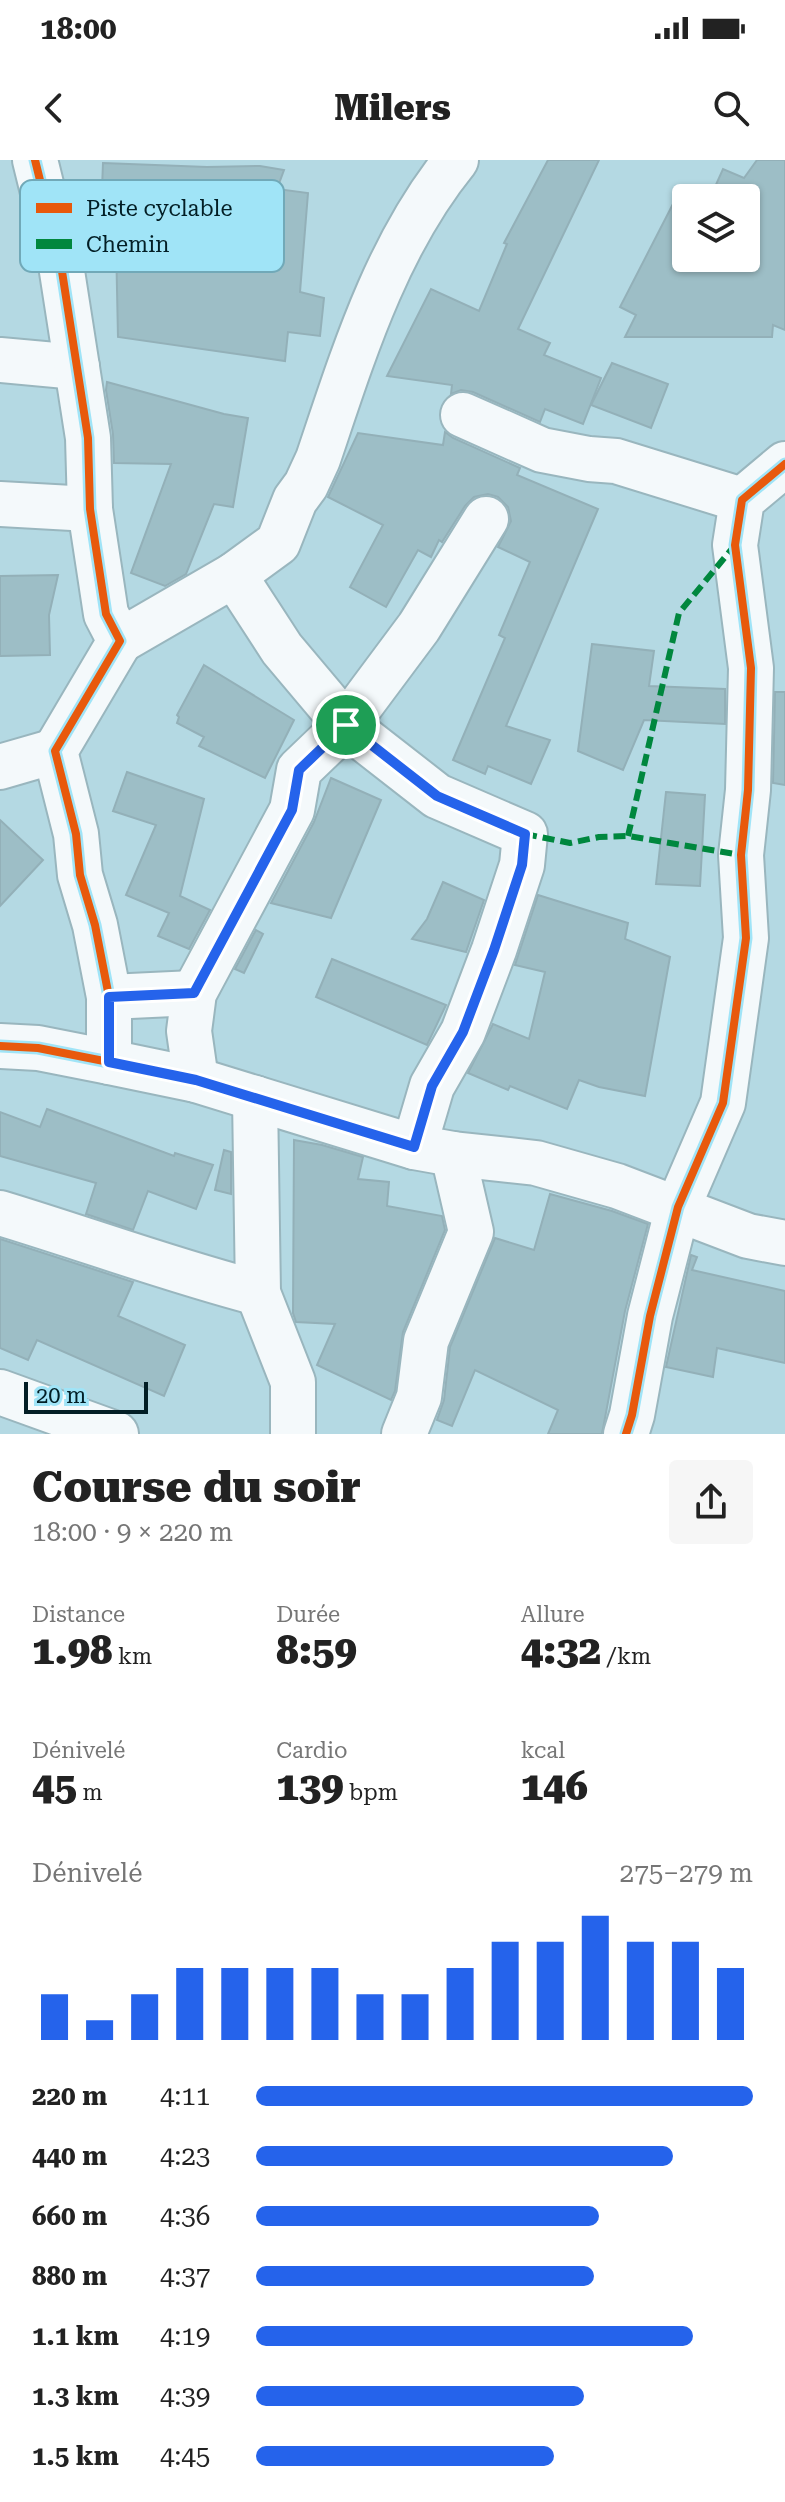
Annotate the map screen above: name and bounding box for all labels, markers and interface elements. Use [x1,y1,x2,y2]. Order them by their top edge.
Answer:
text: 18:00 [40,11,117,46]
icon: back [32,86,76,130]
icon: search [709,86,753,130]
text: Milers [334,87,451,129]
legend [20,180,284,272]
map controls [672,184,760,272]
button: layers [672,184,760,272]
text: Piste cyclable [86,196,232,221]
text: Chemin [86,232,169,257]
pin [312,691,380,759]
icon: arrive [324,703,368,747]
scale bar [24,1378,148,1414]
text: 20 m [36,1383,86,1408]
button: share [669,1460,753,1544]
text: Course du soir [32,1461,361,1513]
text: 18:00 · 9 × 220 m [32,1517,233,1547]
text: Distance [32,1602,125,1627]
text: Durée [276,1602,340,1627]
text: Allure [521,1602,585,1627]
text: 1.98 [32,1627,113,1674]
text: 8:59 [276,1627,357,1674]
text: 4:32 [521,1627,601,1674]
text: km [113,1644,152,1669]
text: /km [601,1644,651,1669]
text: Dénivelé [32,1738,125,1763]
text: Cardio [276,1738,347,1763]
text: kcal [521,1738,565,1763]
text: 45 [32,1763,77,1810]
text: 139 [276,1763,344,1810]
text: 146 [521,1763,588,1810]
text: m [77,1780,102,1805]
text: bpm [344,1780,398,1805]
text: Dénivelé [32,1858,142,1888]
text: 275–279 m [620,1858,753,1888]
text: 220 m [32,2081,107,2111]
text: 4:11 [160,2081,210,2111]
text: 440 m [32,2141,107,2171]
text: 4:23 [160,2141,210,2171]
text: 660 m [32,2201,107,2231]
text: 4:36 [160,2201,210,2231]
text: 880 m [32,2261,107,2291]
text: 4:37 [160,2261,210,2291]
text: 1.1 km [32,2321,119,2351]
text: 4:19 [160,2321,210,2351]
text: 1.3 km [32,2381,119,2411]
text: 4:39 [160,2381,210,2411]
text: 1.5 km [32,2441,119,2471]
text: 4:45 [160,2441,210,2471]

